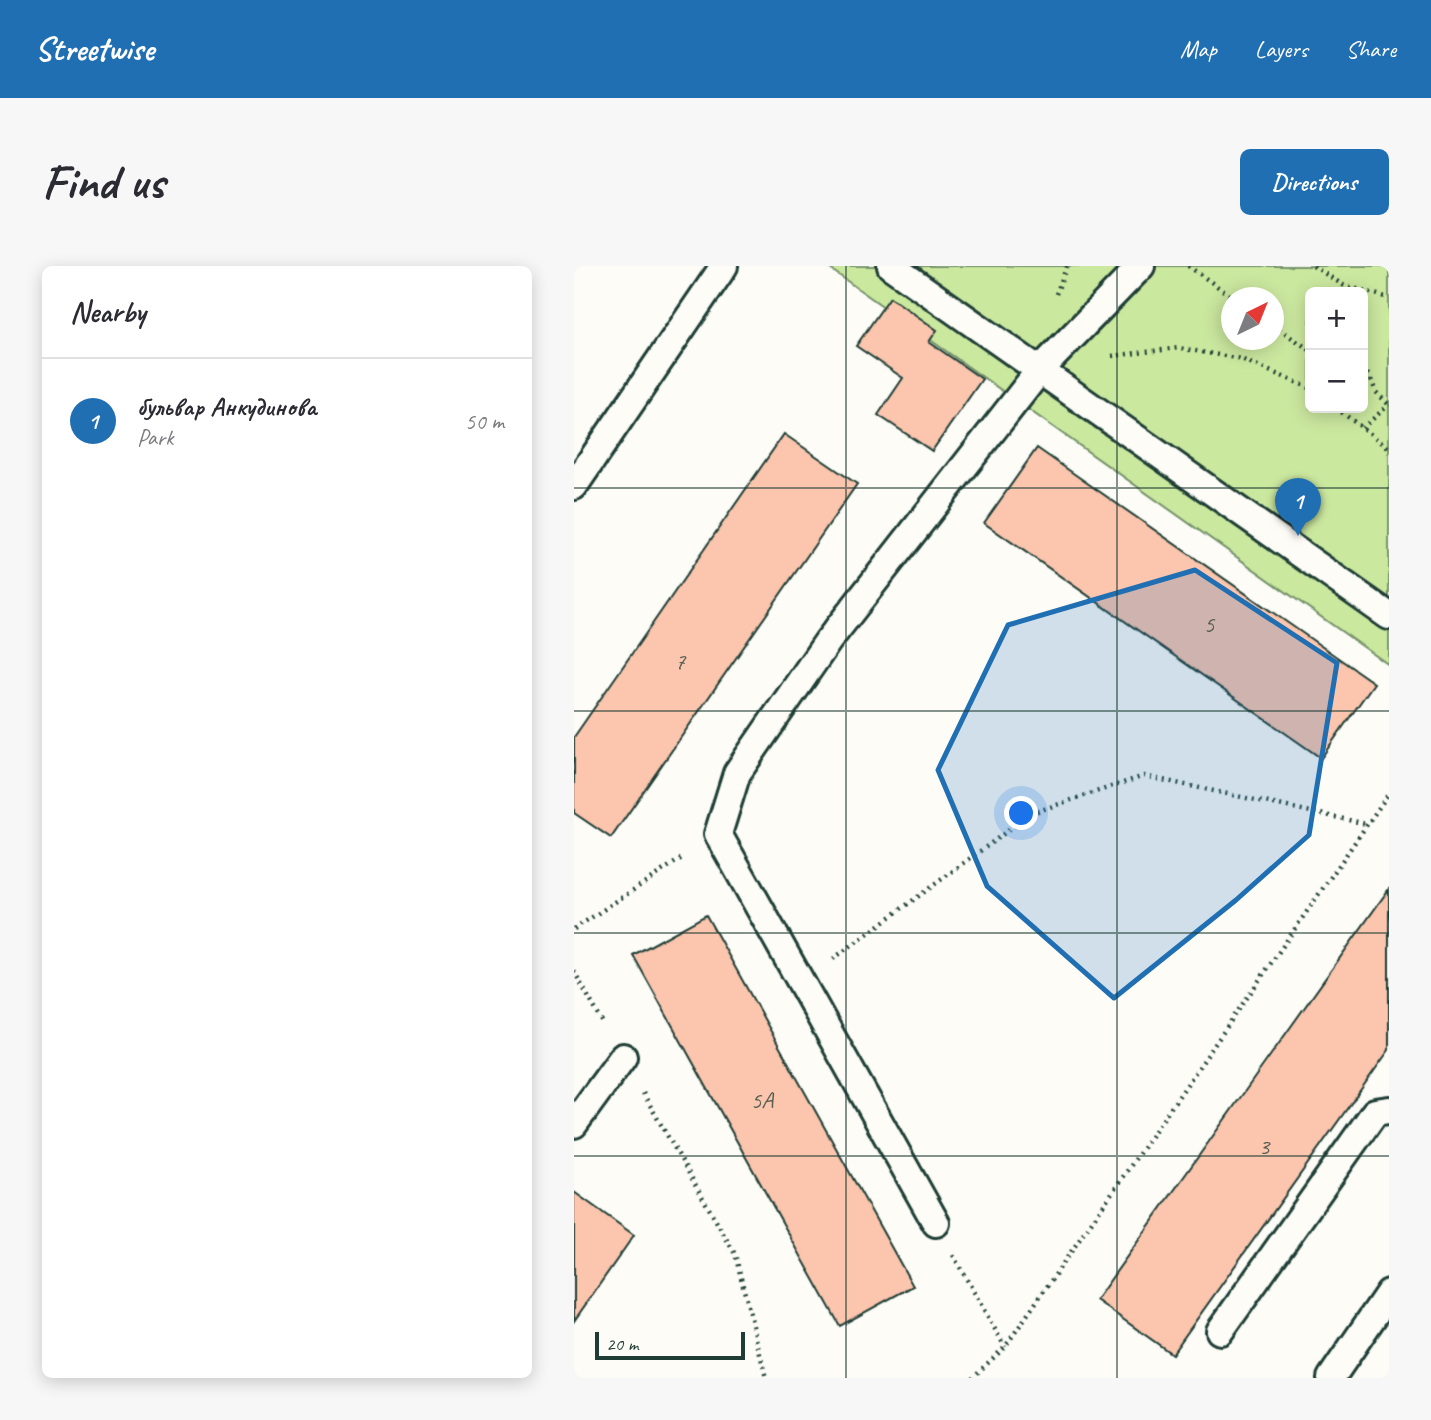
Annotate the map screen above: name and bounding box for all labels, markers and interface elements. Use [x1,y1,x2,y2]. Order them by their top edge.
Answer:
text: Streetwise [35,28,154,70]
text: Map [1180,34,1217,64]
text: Layers [1255,34,1308,64]
text: Share [1346,34,1396,64]
button: Directions [1240,149,1389,215]
text: Find us [42,151,164,213]
north arrow [1221,287,1284,350]
map controls [1305,287,1368,413]
button: + [1305,287,1368,350]
text: Nearby [70,293,146,331]
button: − [1305,350,1368,413]
text: бульвар Анкудинова [137,390,316,423]
text: 1 [88,407,98,436]
text: 50 m [465,407,504,436]
text: Park [137,423,173,452]
pin: 1 [1275,478,1321,536]
house number: 5 [1204,609,1216,639]
house number: 7 [675,646,687,676]
your location [1004,796,1038,830]
house number: 5А [751,1085,774,1115]
house number: 3 [1259,1131,1272,1161]
scale bar [595,1329,746,1361]
text: 20 m [606,1332,638,1356]

